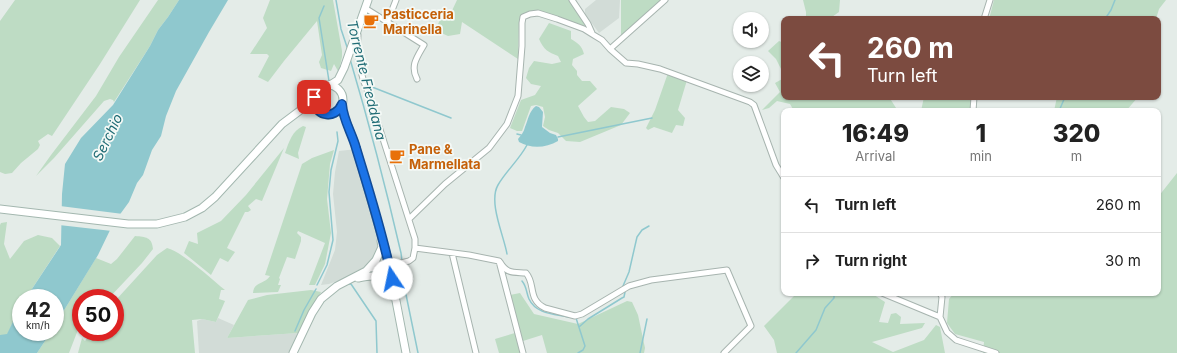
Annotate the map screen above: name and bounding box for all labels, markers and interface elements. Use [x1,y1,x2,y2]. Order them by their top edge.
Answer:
place label: Pasticceria Marinella [383,6,454,37]
cafe icon: Pasticceria Marinella [362,12,380,30]
map controls [733,12,769,92]
button: sound [733,12,769,48]
water label: Torrente Freddana [344,18,390,142]
text: 260 m [867,31,954,65]
icon: left [801,32,853,84]
button: layers [733,56,769,92]
text: Turn left [867,65,937,86]
pin [297,80,331,114]
icon: arrive [303,86,325,108]
water label: Serchio [88,111,126,163]
text: 16:49 [842,119,909,148]
text: 1 [976,119,986,148]
text: 320 [1053,119,1100,148]
place label: Pane & Marmellata [409,141,481,172]
cafe icon: Pane & Marmellata [388,147,406,165]
text: Arrival [855,148,895,164]
text: min [970,148,992,164]
text: m [1071,148,1082,164]
icon: left [801,194,823,216]
text: Turn left [835,195,896,214]
text: 260 m [1096,195,1141,214]
icon: right [801,250,823,272]
text: Turn right [835,251,907,270]
text: 30 m [1105,251,1141,270]
position arrow [371,258,413,300]
speed limit sign: 50 [72,289,124,341]
text: 42 [25,298,51,322]
text: km/h [26,319,50,331]

